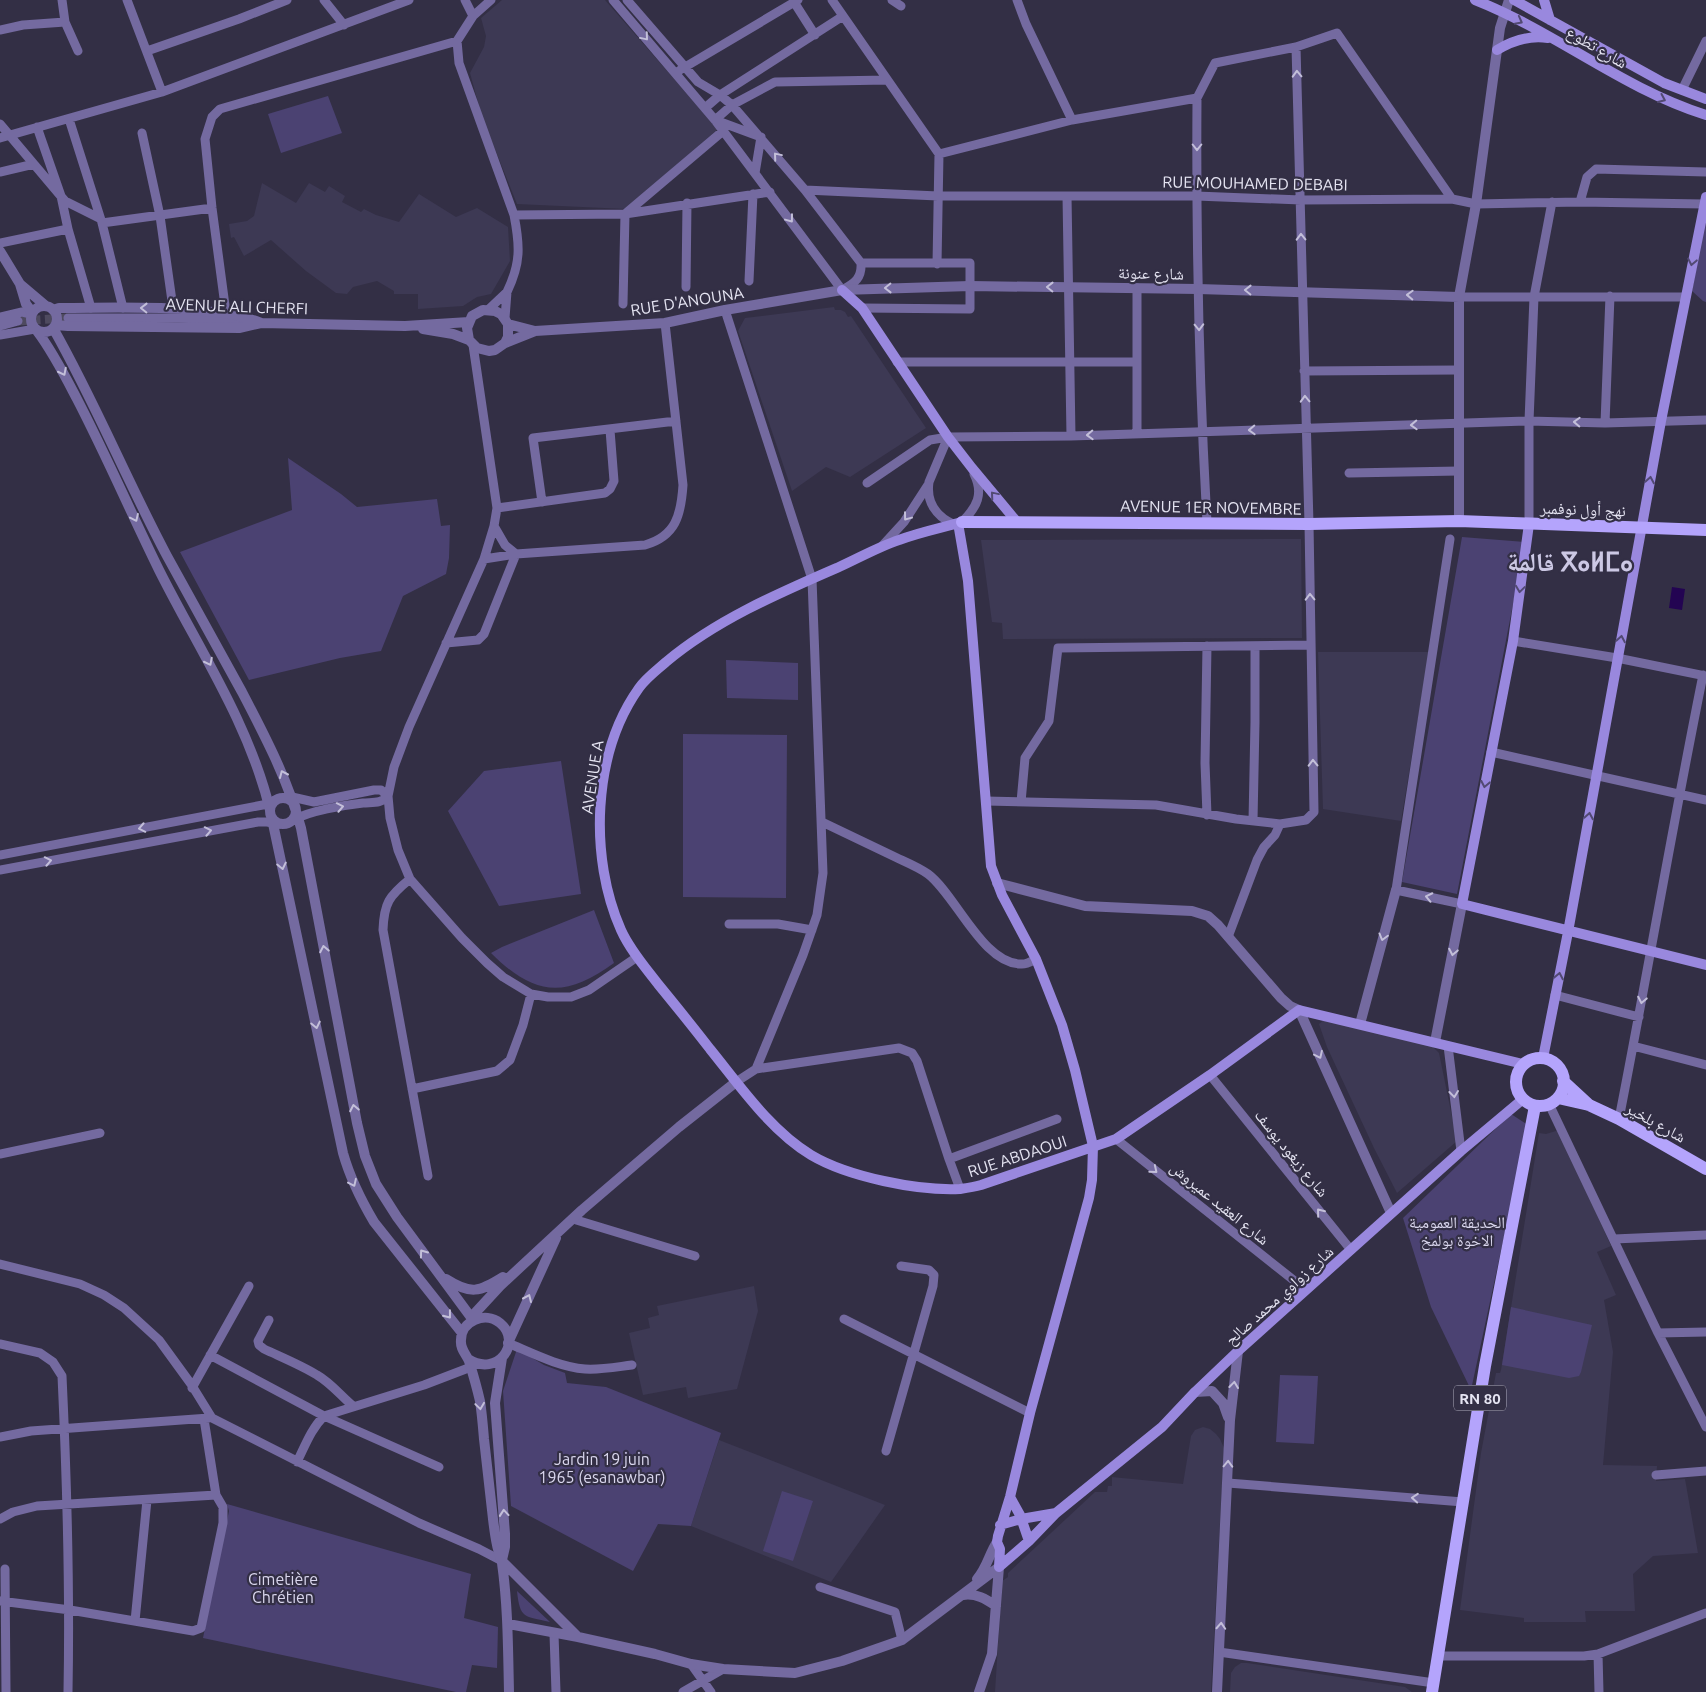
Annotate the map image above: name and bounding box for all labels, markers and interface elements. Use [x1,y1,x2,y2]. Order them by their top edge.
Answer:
one-way arrow [1514,15,1523,25]
street label: شارع تطوع [1563,23,1630,73]
one-way arrow [639,31,647,40]
one-way arrow [1291,70,1302,78]
one-way arrow [1657,92,1666,103]
one-way arrow [1192,143,1202,151]
one-way arrow [774,153,782,162]
street label: RUE MOUHAMED DEBABI [1162,172,1348,194]
one-way arrow [784,213,793,223]
one-way arrow [1296,232,1306,240]
one-way arrow [1688,258,1698,266]
street label: شارع عنونة [1118,263,1184,285]
one-way arrow [1046,282,1054,292]
street label: RUE D'ANOUNA [629,283,746,319]
one-way arrow [883,283,891,294]
one-way arrow [1243,285,1251,295]
one-way arrow [1406,290,1414,300]
street label: AVENUE ALI CHERFI [166,295,308,317]
one-way arrow [140,303,148,313]
one-way arrow [1194,323,1204,331]
one-way arrow [57,367,67,376]
one-way arrow [1300,395,1310,402]
one-way arrow [1573,417,1580,427]
one-way arrow [1410,420,1418,431]
one-way arrow [1248,425,1256,435]
one-way arrow [1085,430,1093,441]
one-way arrow [1644,475,1654,484]
one-way arrow [991,492,1000,501]
street label: AVENUE 1ER NOVEMBRE [1120,496,1302,518]
street label: نهج أول نوفمبر [1539,498,1626,521]
one-way arrow [904,512,913,521]
one-way arrow [129,513,139,522]
district label: قالمة ⴳⴰⵍⵎⴰ [1507,547,1633,576]
one-way arrow [1515,586,1526,594]
one-way arrow [1305,592,1315,600]
one-way arrow [1615,635,1625,644]
one-way arrow [203,657,213,666]
street label: AVENUE A [577,738,607,815]
one-way arrow [1308,759,1318,766]
one-way arrow [278,770,289,779]
one-way arrow [1481,779,1491,788]
one-way arrow [336,802,345,813]
one-way arrow [1583,812,1593,821]
one-way arrow [138,823,147,833]
one-way arrow [203,827,212,837]
one-way arrow [44,856,52,866]
one-way arrow [276,862,287,871]
one-way arrow [1425,892,1433,903]
one-way arrow [1379,932,1389,940]
one-way arrow [319,944,329,953]
one-way arrow [1448,947,1459,956]
one-way arrow [1553,972,1564,980]
one-way arrow [1638,995,1648,1004]
one-way arrow [310,1021,321,1029]
one-way arrow [1313,1050,1324,1059]
one-way arrow [1448,1090,1459,1098]
street label: شارع بلخير [1621,1098,1689,1147]
one-way arrow [349,1104,360,1113]
street label: شارع زيغود يوسف [1250,1106,1333,1201]
street label: RUE ABDAOUI [965,1132,1069,1180]
street label: شارع العقيد عميروش [1166,1158,1273,1250]
one-way arrow [1148,1164,1157,1172]
one-way arrow [347,1178,358,1187]
one-way arrow [1317,1209,1326,1218]
park label: الحديقة العمومية الاخوة بولمخ [1409,1213,1505,1251]
street label: شارع زواوي محمد صالح [1221,1242,1339,1351]
one-way arrow [420,1249,429,1259]
one-way arrow [522,1294,533,1303]
one-way arrow [442,1309,450,1318]
one-way arrow [1228,1381,1239,1389]
road number: RN 80 [1454,1386,1506,1410]
one-way arrow [474,1403,485,1411]
park label: Jardin 19 juin 1965 (esanawbar) [538,1450,666,1487]
one-way arrow [1223,1459,1234,1467]
one-way arrow [1410,1493,1418,1504]
one-way arrow [498,1509,509,1517]
park label: Cimetière Chrétien [248,1570,318,1606]
one-way arrow [1215,1622,1226,1630]

